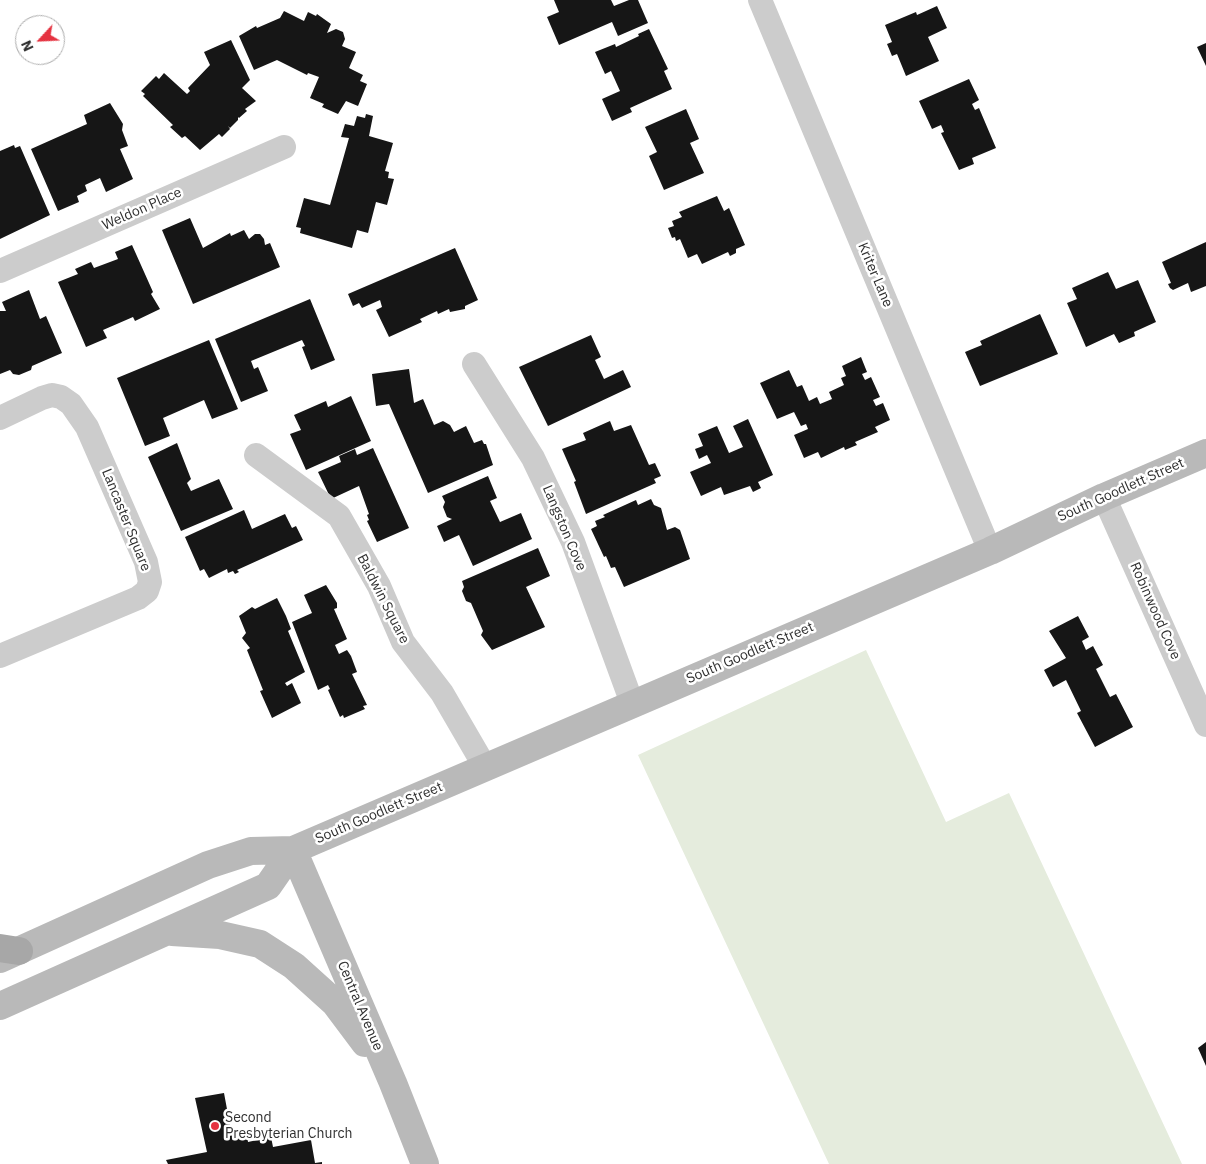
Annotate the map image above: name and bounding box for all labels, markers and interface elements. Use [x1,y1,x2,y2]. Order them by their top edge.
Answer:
north arrow [15,15,65,65]
text: N [17,38,38,54]
street label: Weldon Place [100,184,184,234]
street label: Kriter Lane [854,240,896,310]
street label: South Goodlett Street [1055,455,1187,525]
street label: Lancaster Square [98,466,154,574]
street label: Langston Cove [538,483,590,573]
street label: Baldwin Square [353,551,413,647]
street label: Robinwood Cove [1126,560,1184,662]
street label: South Goodlett Street [684,619,816,687]
street label: South Goodlett Street [313,779,445,847]
street label: Central Avenue [334,959,386,1053]
place label: Second Presbyterian Church [225,1110,353,1142]
marker: Second Presbyterian Church [209,1120,221,1132]

